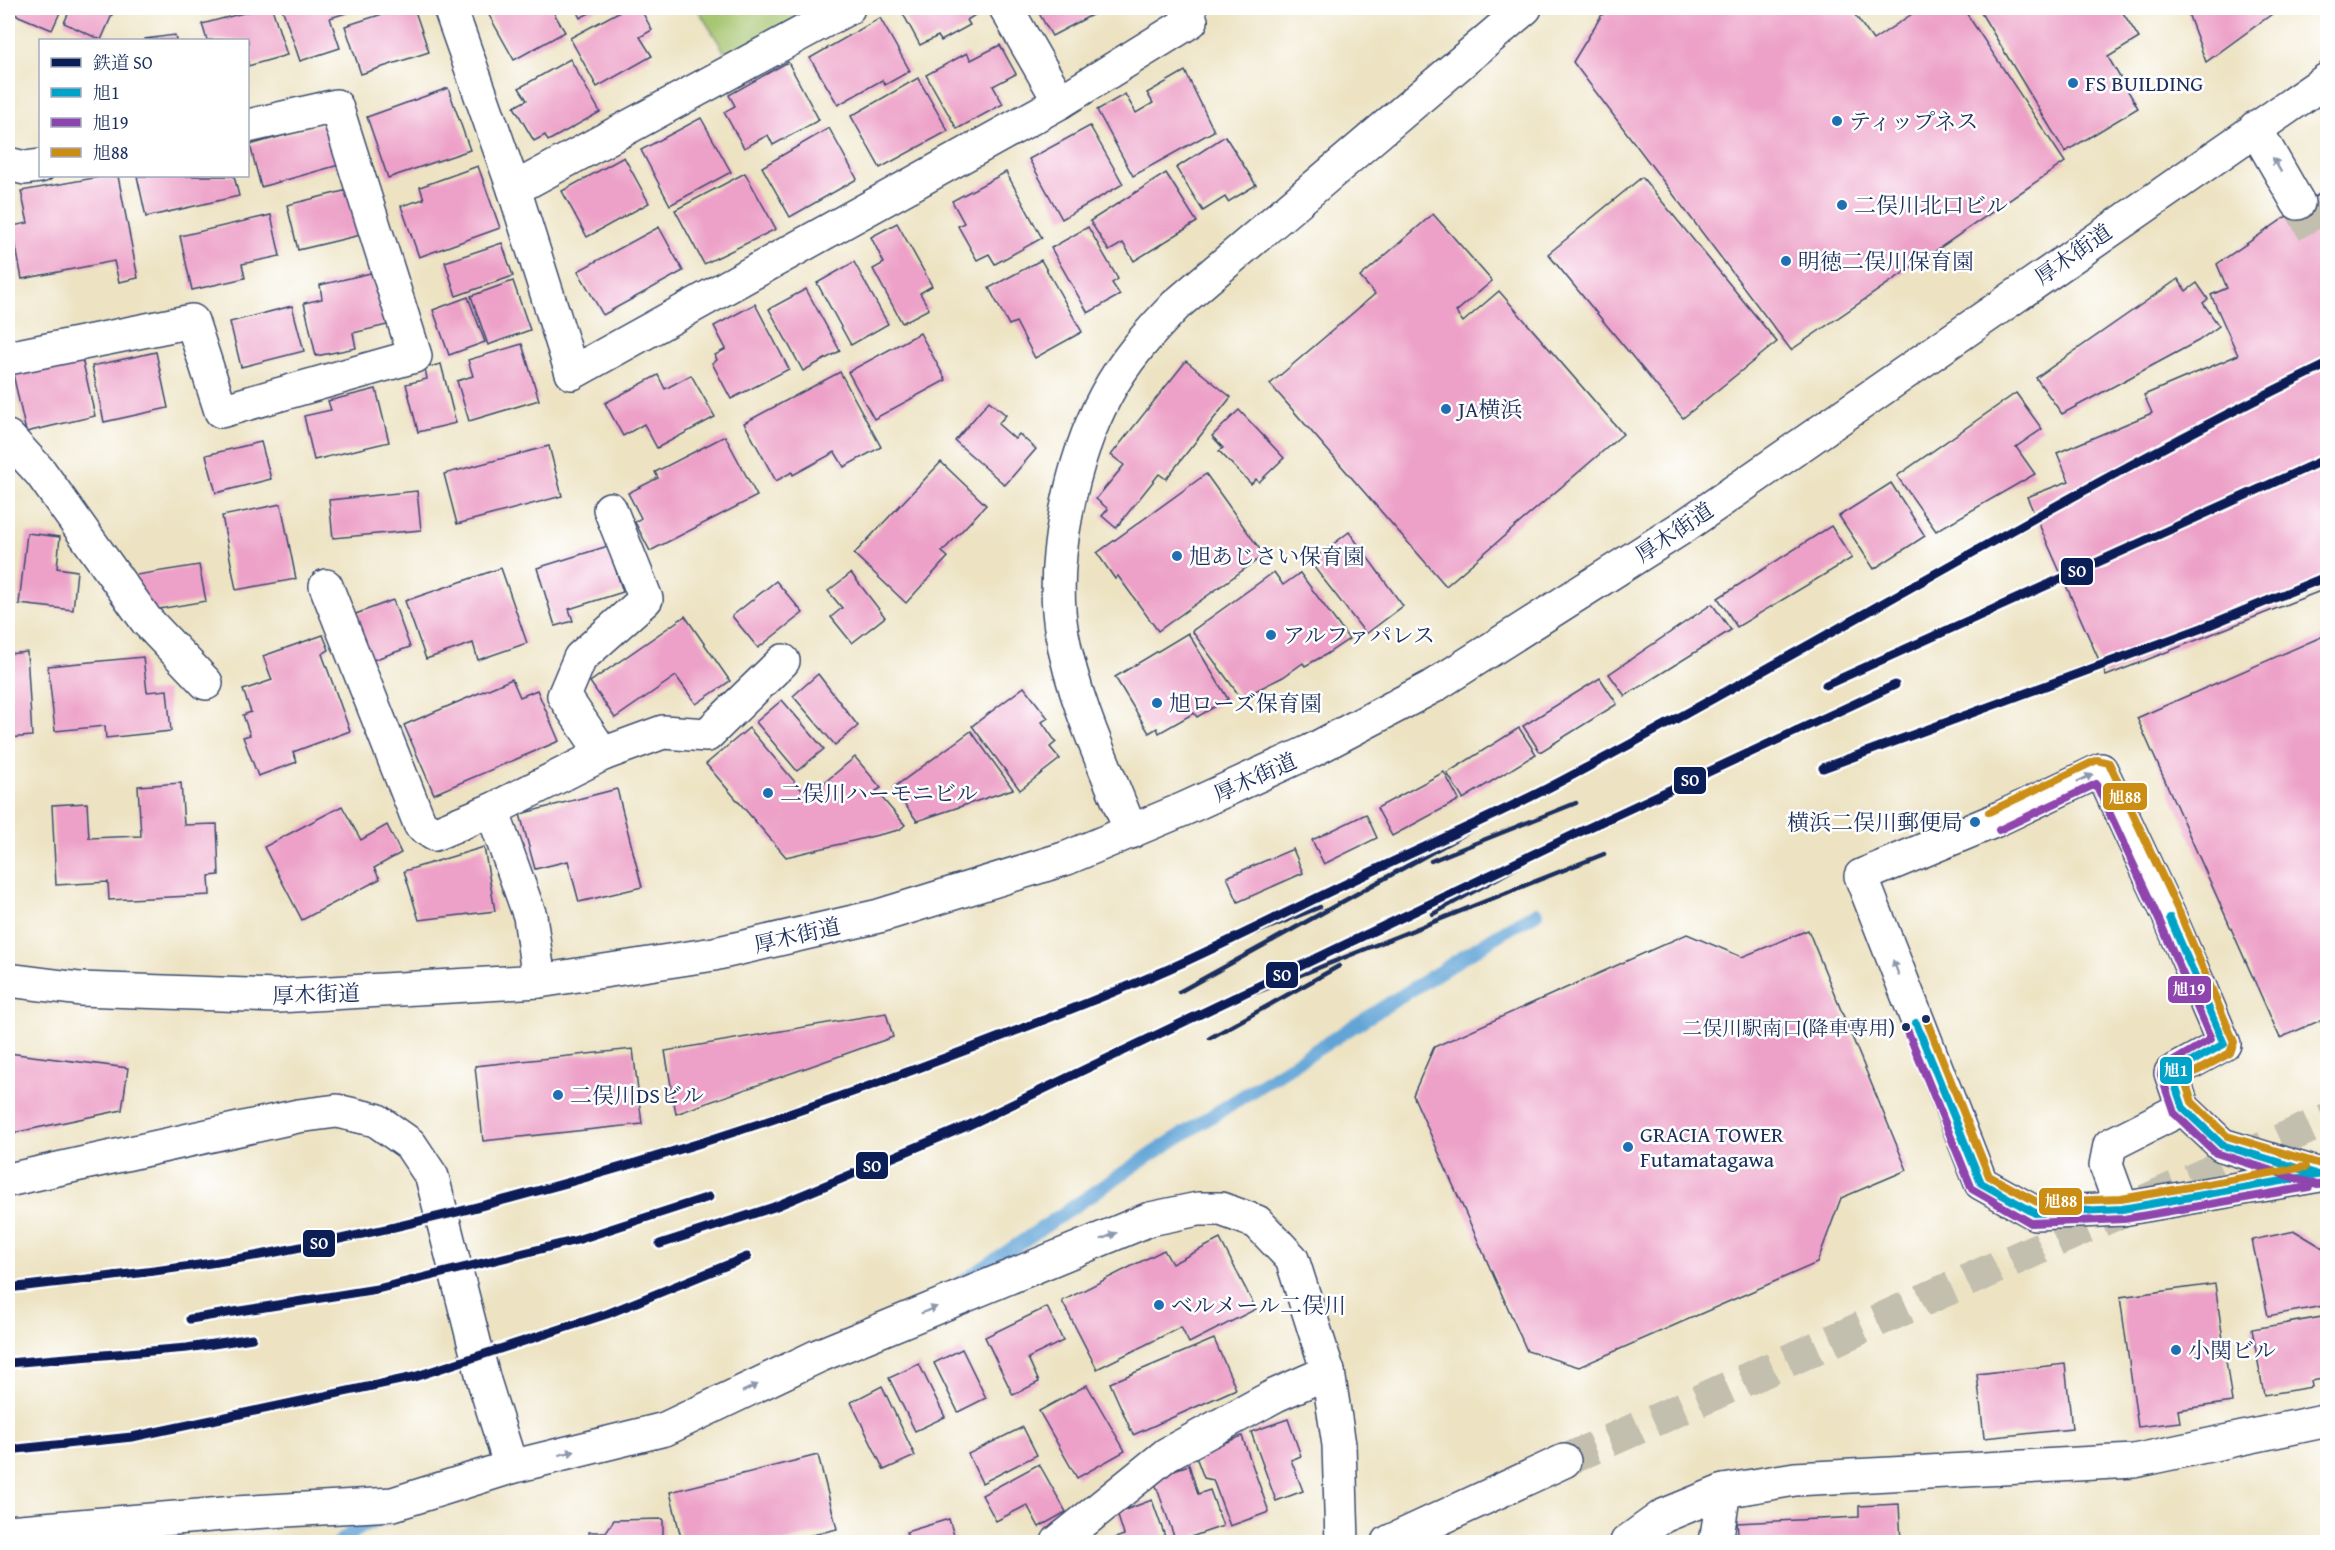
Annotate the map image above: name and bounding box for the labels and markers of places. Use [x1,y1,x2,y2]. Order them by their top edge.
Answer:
place label: FS BUILDING [2085,67,2203,99]
marker: FS BUILDING [2066,76,2080,90]
place label: ティップネス [1849,105,1978,137]
marker: ティップネス [1830,114,1844,128]
place label: 二俣川北口ビル [1854,189,2008,221]
marker: 二俣川北口ビル [1835,198,1849,212]
place label: 明徳二俣川保育園 [1798,245,1974,277]
marker: 明徳二俣川保育園 [1779,254,1793,268]
place label: JA横浜 [1455,393,1522,425]
marker: JA横浜 [1439,402,1453,416]
place label: 旭あじさい保育園 [1189,540,1365,572]
marker: 旭あじさい保育園 [1170,549,1184,563]
place label: アルファパレス [1283,619,1435,651]
marker: アルファパレス [1264,628,1278,642]
place label: 旭ローズ保育園 [1169,687,1322,719]
marker: 旭ローズ保育園 [1150,696,1164,710]
place label: 二俣川ハーモニビル [780,777,978,809]
marker: 二俣川ハーモニビル [761,786,775,800]
place label: 横浜二俣川郵便局 [1787,806,1963,838]
marker: 横浜二俣川郵便局 [1968,815,1982,829]
place label: 二俣川駅南口(降車専用) [1682,1013,1895,1042]
unlabelled marker [1920,1013,1932,1025]
marker: 二俣川駅南口(降車専用) [1900,1021,1912,1033]
place label: 二俣川DSビル [570,1079,704,1111]
marker: 二俣川DSビル [551,1088,565,1102]
place label: GRACIA TOWER Futamatagawa [1640,1118,1784,1175]
marker: GRACIA TOWER Futamatagawa [1621,1140,1635,1154]
place label: ベルメール二俣川 [1171,1289,1346,1321]
marker: ベルメール二俣川 [1152,1298,1166,1312]
place label: 小関ビル [2188,1334,2276,1366]
marker: 小関ビル [2169,1343,2183,1357]

